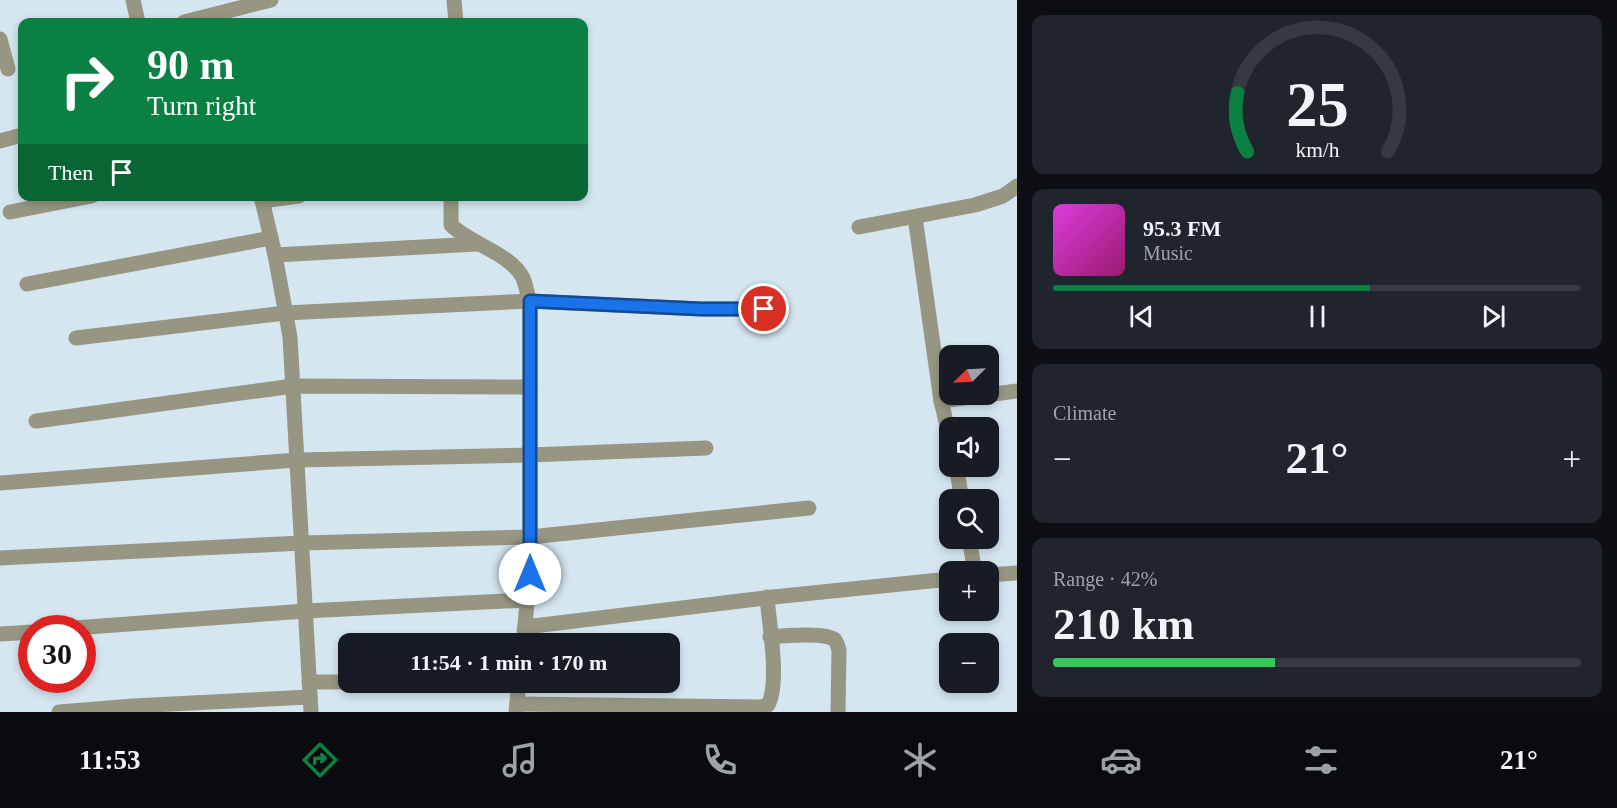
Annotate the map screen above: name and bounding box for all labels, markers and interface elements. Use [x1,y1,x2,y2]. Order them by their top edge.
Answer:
icon: right [48,42,126,120]
text: 90 m [147,42,235,88]
text: 25 [1286,70,1348,139]
text: Turn right [147,91,256,121]
text: km/h [1295,138,1339,162]
icon: arrive [105,156,138,189]
text: Then [48,160,93,185]
text: 95.3 FM [1143,216,1221,241]
text: Music [1143,242,1193,264]
pin [738,283,789,334]
icon: arrive [747,292,780,325]
icon: previous [1125,300,1158,333]
icon: pause [1301,300,1334,333]
icon: next [1477,300,1510,333]
north arrow [939,345,999,405]
map controls [939,345,999,693]
text: Climate [1053,402,1116,424]
button: sound [939,417,999,477]
text: 21° [1286,433,1349,483]
text: − [1053,441,1072,477]
text: + [1562,441,1581,477]
button: search [939,489,999,549]
position arrow [498,542,562,606]
button: + [939,561,999,621]
text: Range · 42% [1053,568,1157,590]
text: 210 km [1053,599,1194,649]
speed limit sign: 30 [18,615,96,693]
button: − [939,633,999,693]
text: 11:54 · 1 min · 170 m [411,650,607,675]
icon: directions [299,739,341,781]
icon: music [499,739,541,781]
icon: phone [699,739,741,781]
icon: climate [899,739,941,781]
icon: car [1100,739,1142,781]
icon: filters [1300,739,1342,781]
text: 11:53 [79,745,141,775]
text: 21° [1500,745,1538,775]

